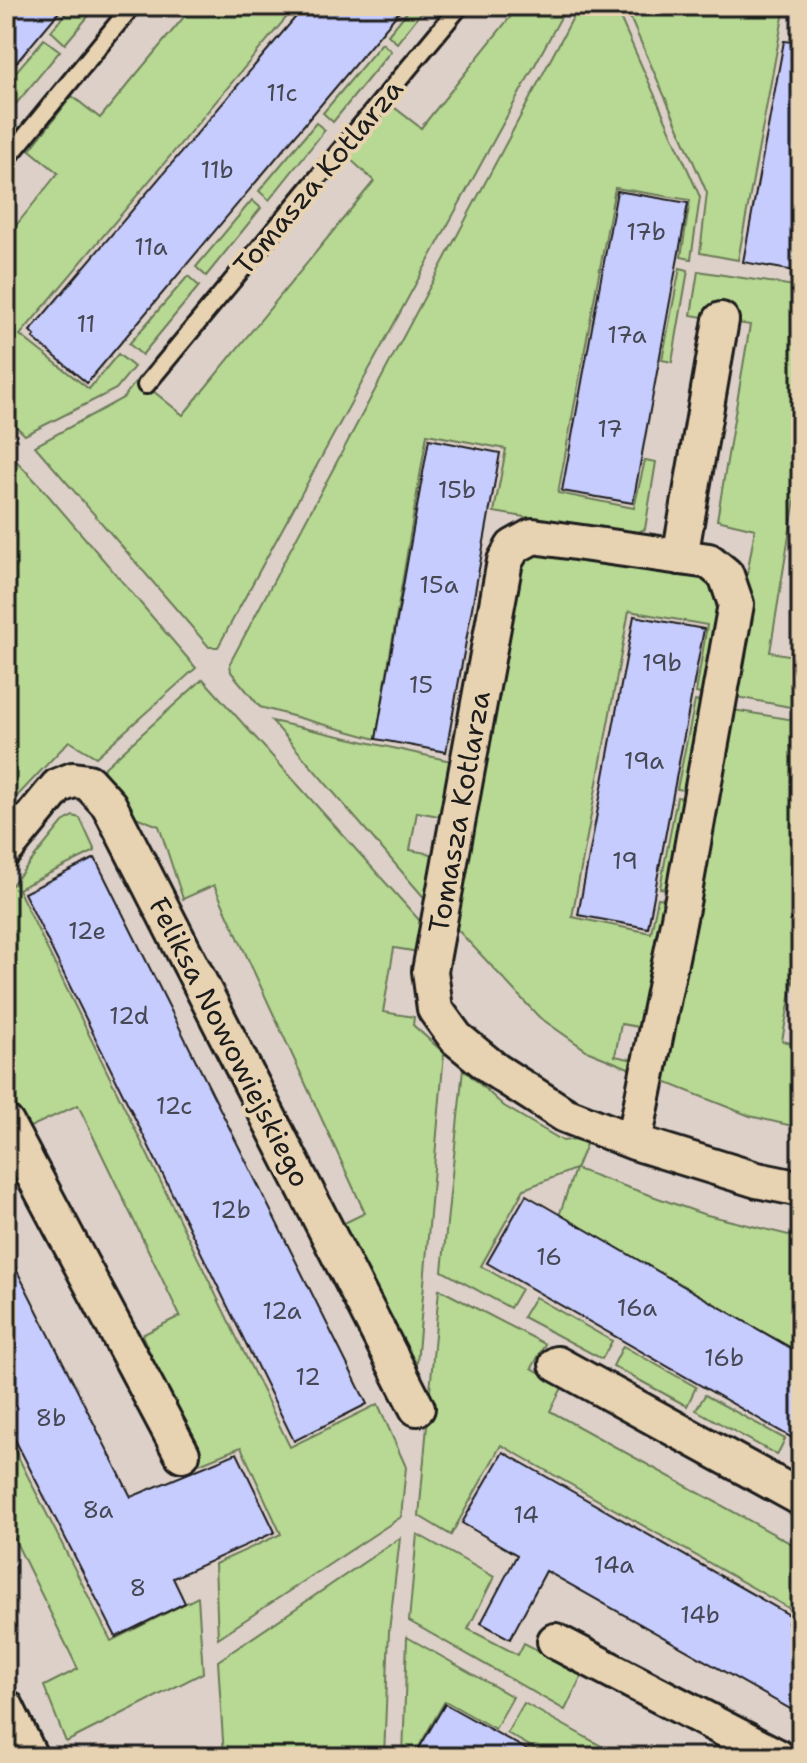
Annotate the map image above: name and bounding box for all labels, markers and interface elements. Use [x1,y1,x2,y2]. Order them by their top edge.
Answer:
street label: Tomasza Kotlarza [225,71,411,283]
house number: 11c [266,77,298,109]
house number: 11b [200,154,234,186]
house number: 17b [626,216,666,248]
house number: 11a [134,231,168,263]
house number: 11 [76,308,96,340]
house number: 17a [607,319,647,351]
house number: 17 [597,413,623,445]
house number: 15b [438,474,476,506]
house number: 15a [419,569,459,601]
house number: 19b [642,647,682,679]
house number: 15 [409,669,433,701]
street label: Tomasza Kotlarza [419,688,499,936]
house number: 19a [624,745,664,777]
house number: 19 [612,845,638,877]
street label: Feliksa Nowowiejskiego [140,891,320,1193]
house number: 12e [68,915,106,947]
house number: 12d [109,1000,149,1032]
house number: 12c [156,1090,192,1122]
house number: 12b [211,1194,251,1226]
house number: 16 [536,1241,562,1273]
house number: 16a [617,1292,657,1324]
house number: 12a [262,1295,302,1327]
house number: 16b [704,1342,744,1374]
house number: 12 [295,1361,321,1393]
house number: 8b [36,1402,66,1434]
house number: 8a [82,1494,114,1526]
house number: 14 [513,1499,539,1531]
house number: 14a [594,1549,634,1581]
house number: 8 [130,1572,146,1604]
house number: 14b [680,1599,720,1631]

